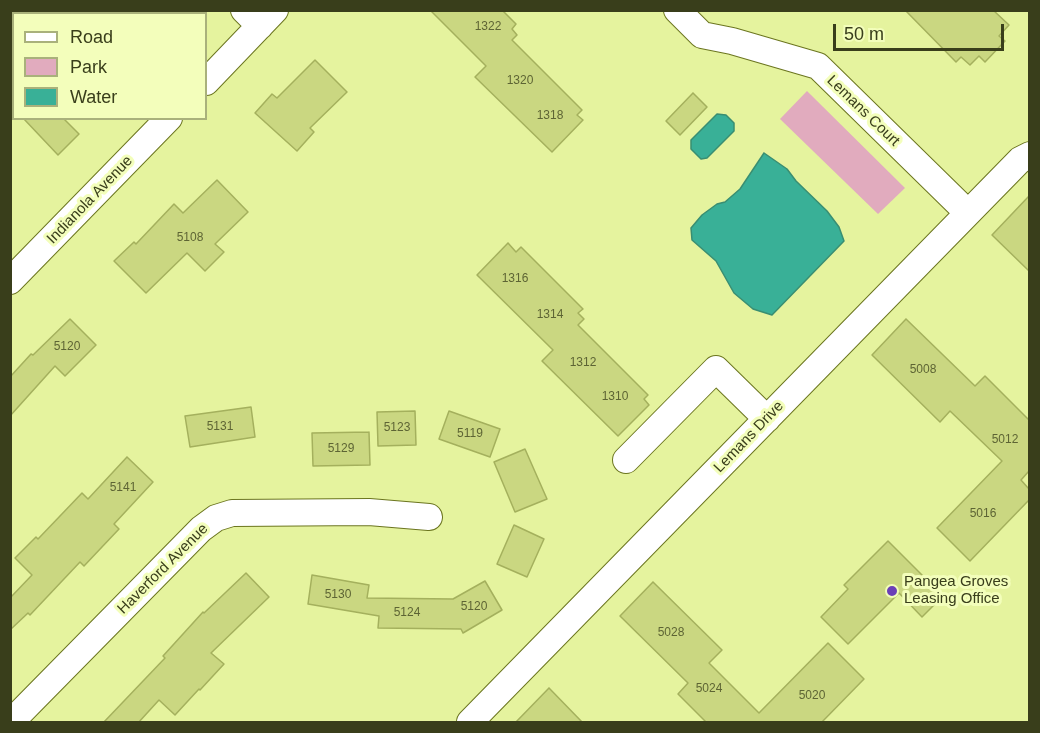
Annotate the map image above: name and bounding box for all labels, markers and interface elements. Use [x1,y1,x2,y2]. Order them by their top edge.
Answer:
legend [12,12,207,120]
scale bar [836,12,1007,50]
house number: 1322 [475,20,501,34]
text: 50 m [844,24,884,44]
text: Road [70,27,113,47]
text: Park [70,57,107,77]
street label: Lemans Court [823,72,903,150]
house number: 1320 [507,74,533,88]
text: Water [70,87,117,107]
house number: 1318 [537,109,563,123]
street label: Indianola Avenue [43,152,137,248]
house number: 5108 [177,231,203,245]
house number: 1316 [502,272,528,286]
house number: 1314 [537,308,563,322]
house number: 5120 [54,340,80,354]
house number: 1312 [570,356,596,370]
house number: 5008 [910,363,936,377]
house number: 1310 [602,390,628,404]
street label: Lemans Drive [710,397,788,477]
house number: 5131 [207,420,233,434]
house number: 5123 [384,421,410,435]
house number: 5119 [457,427,483,441]
house number: 5012 [992,433,1018,447]
house number: 5129 [328,442,354,456]
house number: 5141 [110,481,136,495]
house number: 5016 [970,507,996,521]
street label: Haverford Avenue [114,520,212,618]
place label: Pangea Groves Leasing Office [904,573,1008,608]
marker: Pangea Groves Leasing Office [885,584,899,598]
house number: 5130 [325,588,351,602]
house number: 5120 [461,600,487,614]
house number: 5124 [394,606,420,620]
house number: 5028 [658,626,684,640]
house number: 5024 [696,682,722,696]
house number: 5020 [799,689,825,703]

